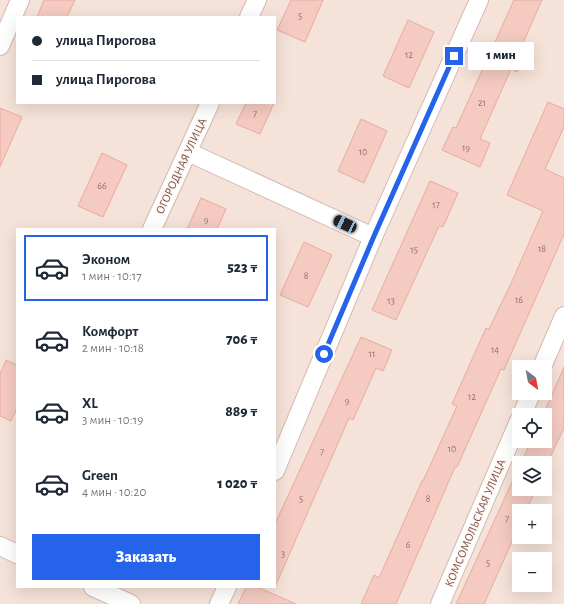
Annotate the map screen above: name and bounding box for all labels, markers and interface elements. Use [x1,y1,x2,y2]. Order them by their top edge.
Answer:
house number: 5 [298,11,302,21]
text: улица Пирогова [56,33,156,48]
callout: 1 мин [468,42,534,70]
route end [445,47,463,65]
text: 1 мин [486,49,516,62]
house number: 12 [405,50,413,60]
text: улица Пирогова [56,72,156,87]
house number: 21 [478,98,486,108]
house number: 7 [253,109,257,119]
street label: ОГОРОДНАЯ УЛИЦА [153,116,209,216]
house number: 19 [462,143,470,153]
house number: 10 [359,147,367,157]
house number: 66 [97,181,107,191]
house number: 17 [432,200,440,210]
car [332,213,358,235]
house number: 9 [204,215,209,225]
house number: 18 [538,244,546,254]
house number: 15 [410,245,418,255]
icon: car [34,250,70,286]
text: Эконом [82,252,130,267]
text: 523 ₸ [227,260,258,275]
text: 1 мин · 10:17 [82,270,142,283]
house number: 8 [304,271,309,281]
house number: 16 [515,295,523,305]
house number: 13 [387,296,395,306]
icon: car [34,322,70,358]
text: Комфорт [82,324,138,339]
text: 706 ₸ [226,332,258,347]
text: 2 мин · 10:18 [82,342,144,355]
route start [315,345,333,363]
house number: 14 [491,345,499,355]
house number: 11 [369,349,375,359]
north arrow [512,360,552,400]
map controls [512,360,552,592]
house number: 12 [468,392,476,402]
icon: car [34,394,70,430]
text: XL [82,396,98,411]
house number: 9 [345,396,350,406]
text: 889 ₸ [225,404,258,419]
button: locate [512,408,552,448]
text: 3 мин · 10:19 [82,414,143,427]
house number: 10 [448,444,456,454]
house number: 7 [320,447,324,457]
button: layers [512,456,552,496]
street label: КОМСОМОЛЬСКАЯ УЛИЦА [443,457,507,589]
icon: car [34,466,70,502]
text: Green [82,468,118,483]
text: 1 020 ₸ [217,476,258,491]
text: 4 мин · 10:20 [82,486,146,499]
house number: 5 [299,494,303,504]
house number: 8 [426,494,431,504]
button: + [512,504,552,544]
house number: 7 [505,514,509,524]
button: Заказать [32,534,260,580]
house number: 6 [406,540,411,550]
house number: 3 [281,549,285,559]
button: − [512,552,552,592]
house number: 5 [486,558,490,568]

